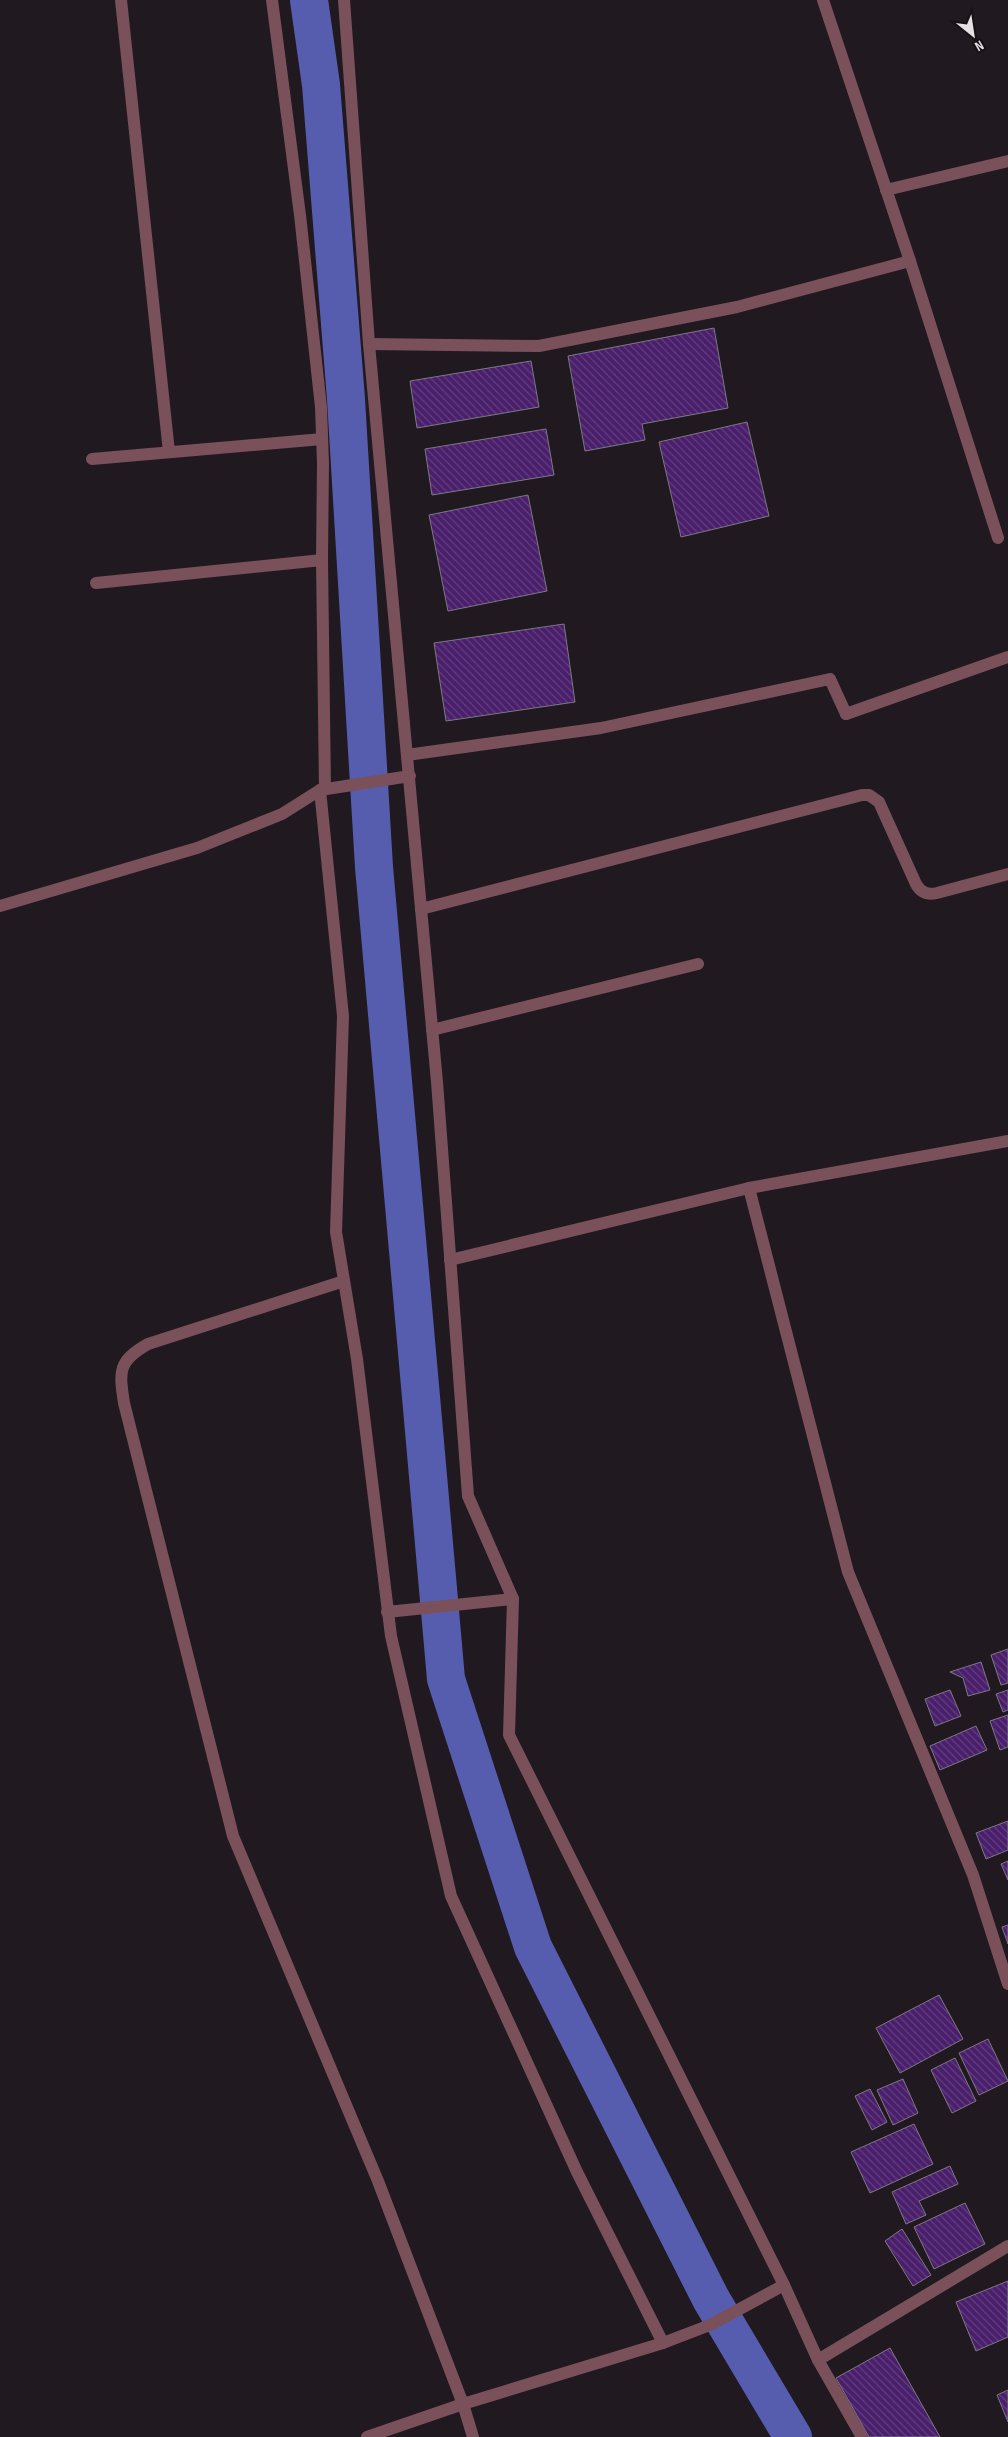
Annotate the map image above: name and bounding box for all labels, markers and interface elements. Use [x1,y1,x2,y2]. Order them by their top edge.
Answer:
north arrow [948,10,998,60]
text: N [972,37,987,55]

